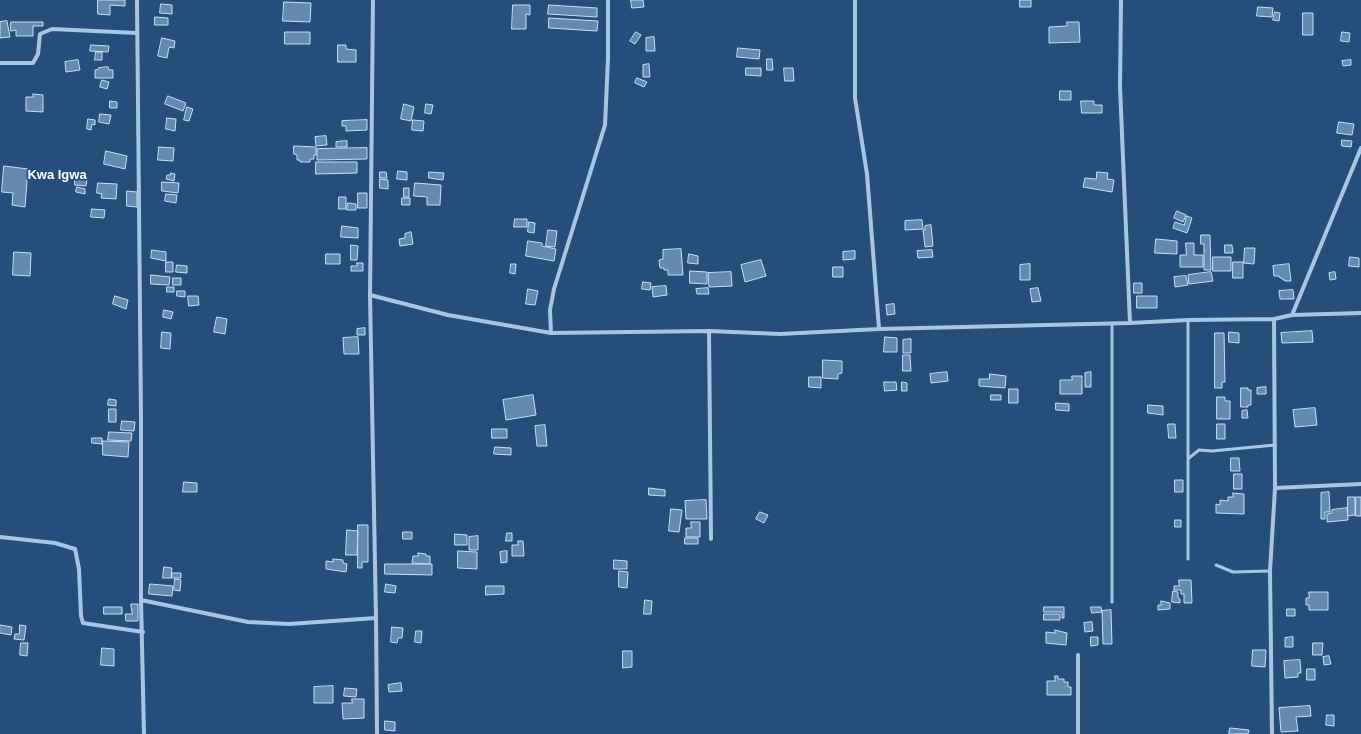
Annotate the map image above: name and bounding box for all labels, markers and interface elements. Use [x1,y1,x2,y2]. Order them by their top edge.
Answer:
district label: Kwa Igwa [27,167,87,183]

